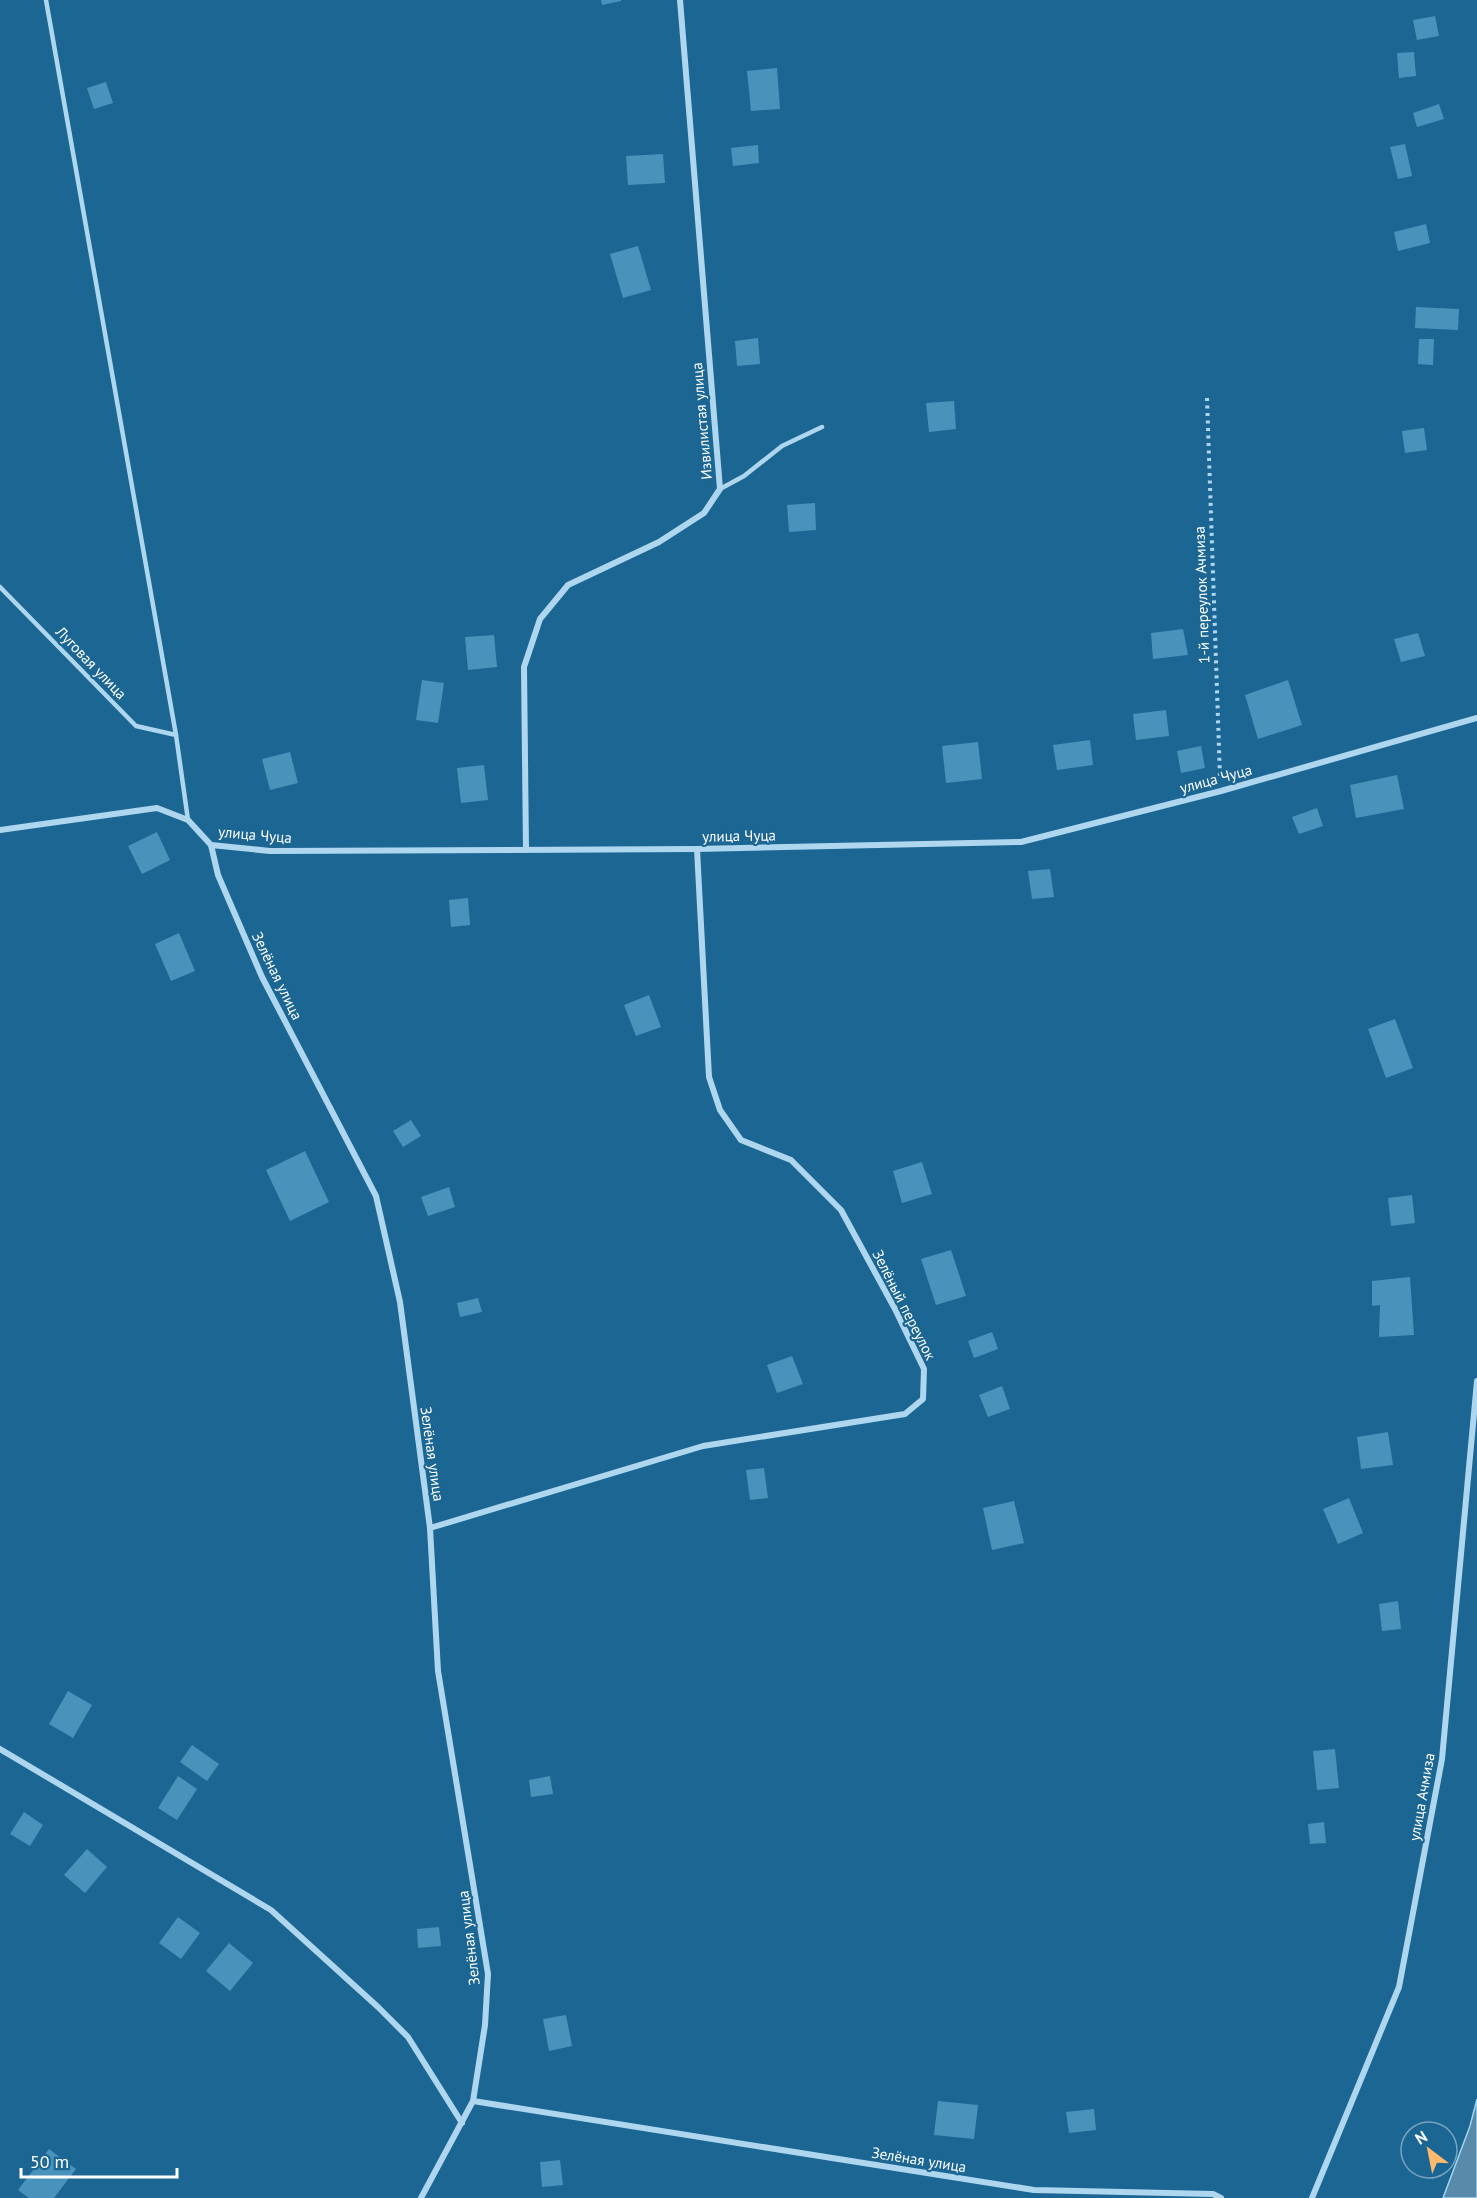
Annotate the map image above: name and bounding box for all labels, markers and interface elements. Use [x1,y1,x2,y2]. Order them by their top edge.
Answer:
street label: Извилистая улица [687,362,716,480]
street label: 1-й переулок Ачмиза [1190,526,1213,664]
street label: Луговая улица [51,622,131,703]
street label: улица Чуца [1178,760,1254,797]
street label: улица Чуца [217,822,293,847]
street label: улица Чуца [702,825,776,846]
street label: Зелёная улица [248,929,307,1023]
street label: Зелёный переулок [868,1246,941,1364]
street label: Зелёная улица [416,1405,449,1502]
street label: улица Ачмиза [1404,1751,1439,1842]
street label: Зелёная улица [453,1890,484,1987]
north arrow [1399,2120,1459,2180]
text: N [1411,2126,1431,2149]
scale bar [21,2141,177,2179]
street label: Зелёная улица [870,2143,968,2176]
text: 50 m [30,2150,69,2173]

